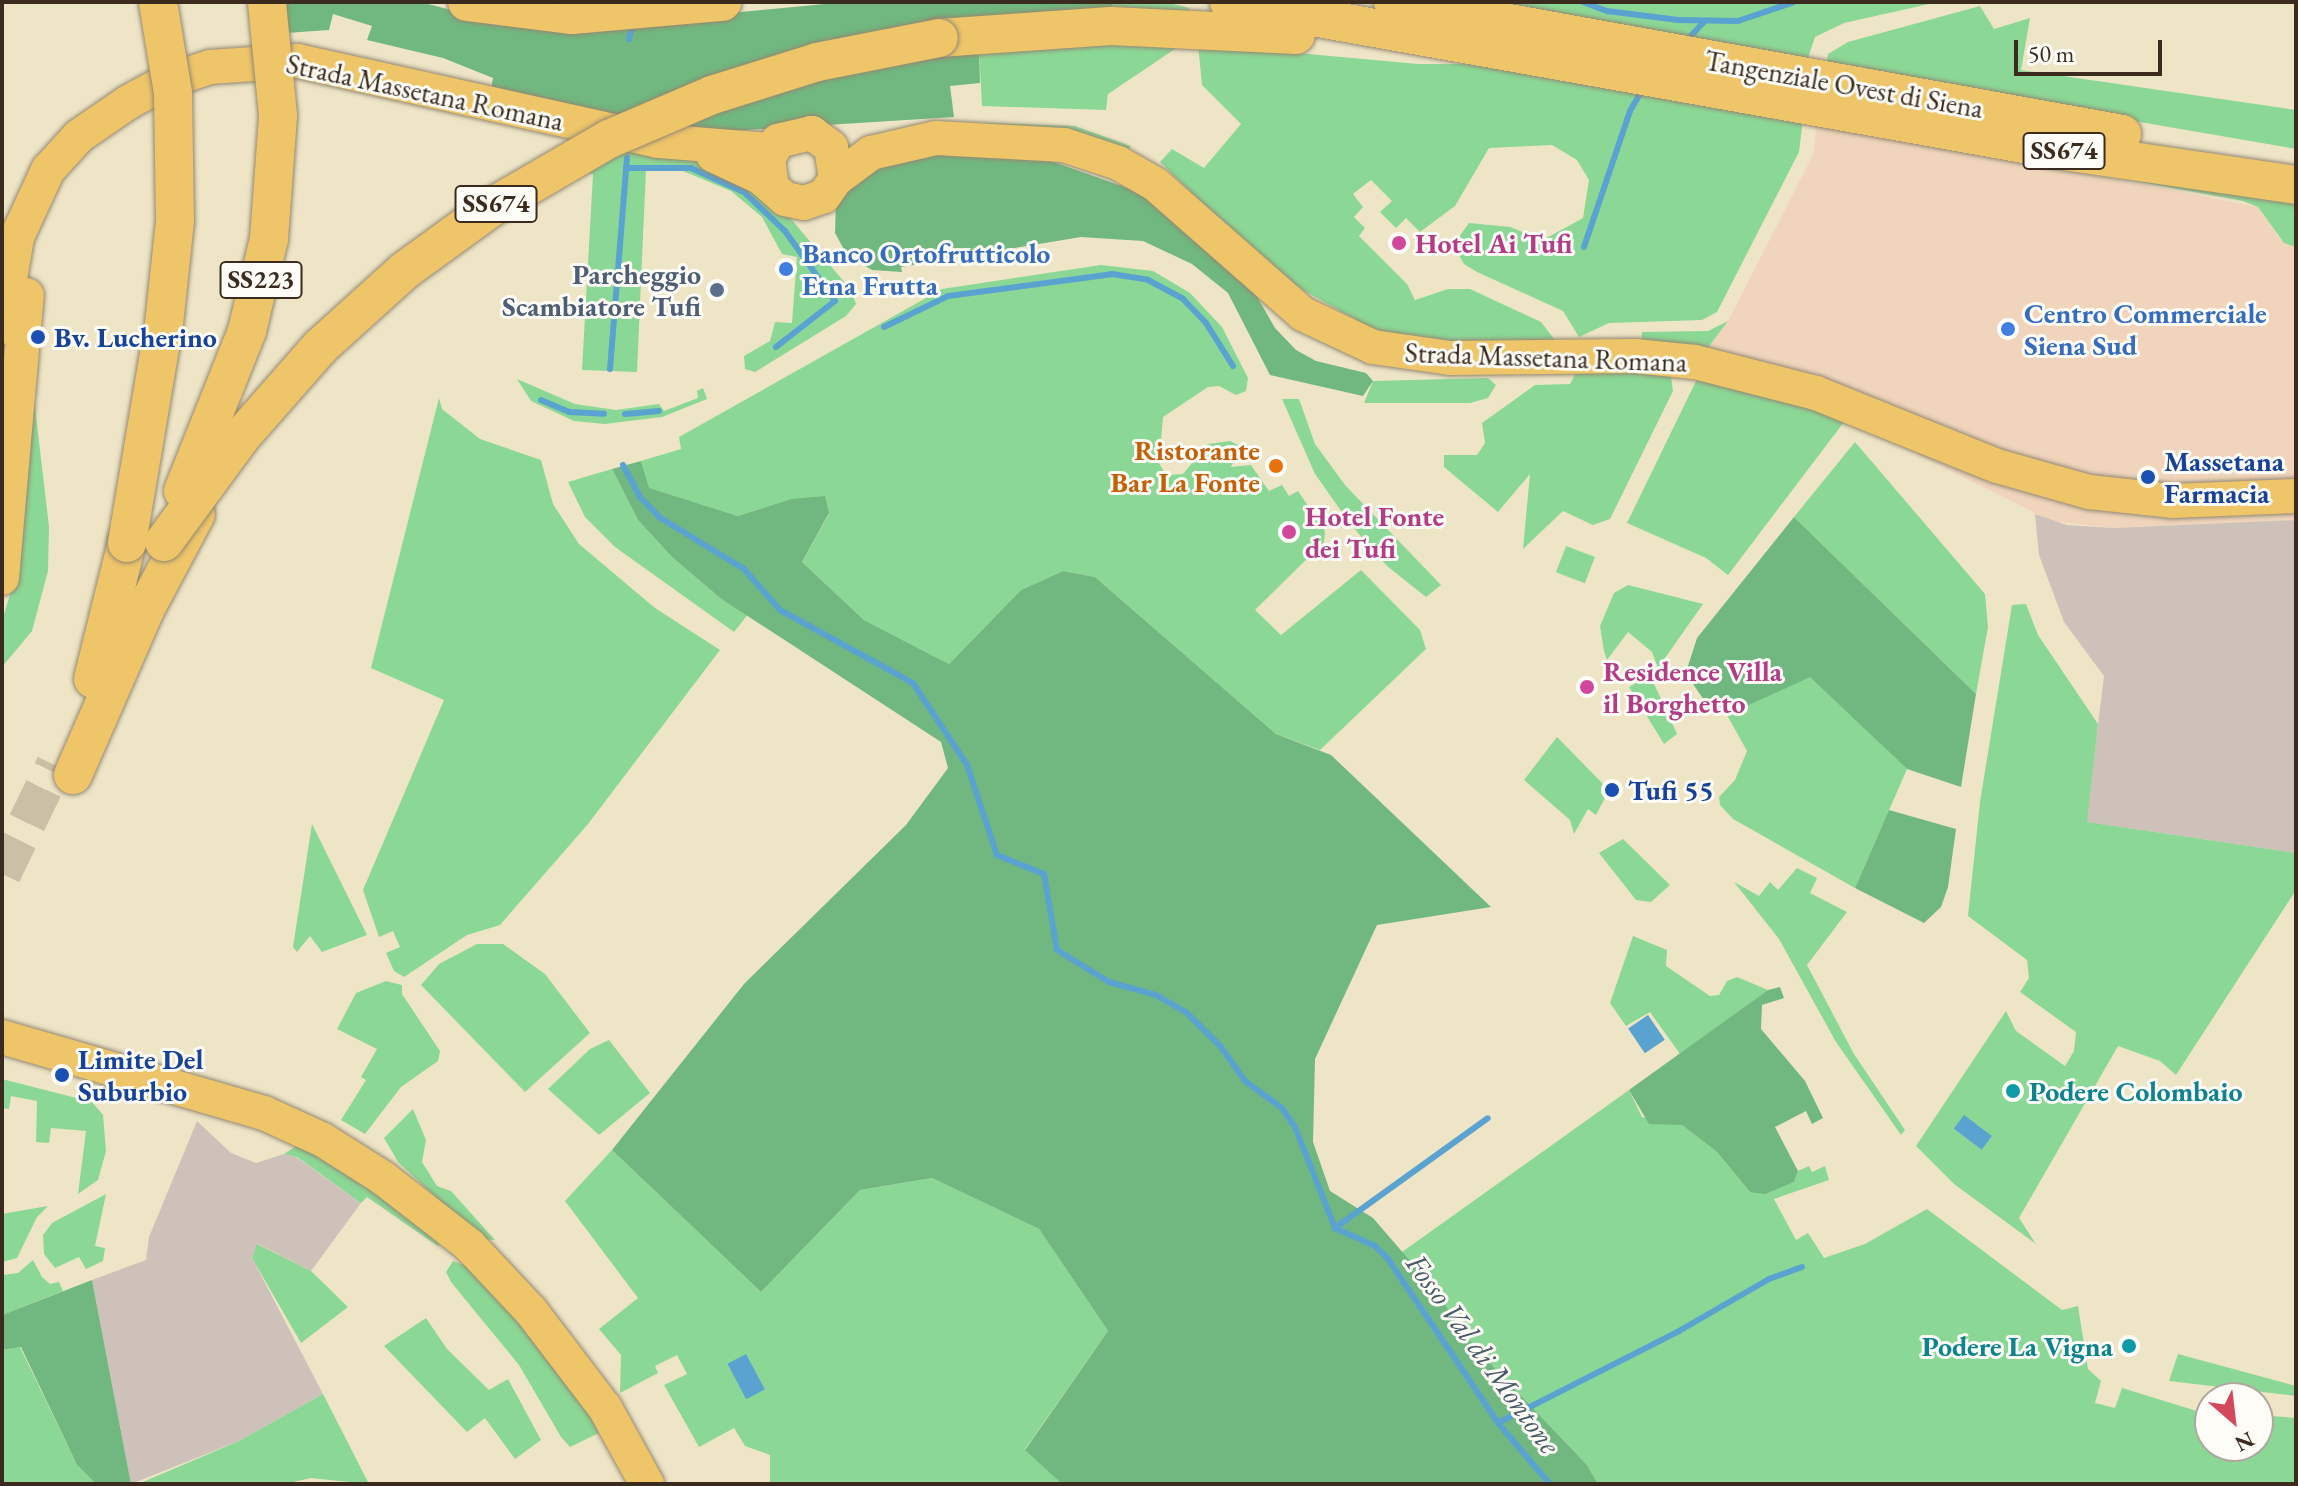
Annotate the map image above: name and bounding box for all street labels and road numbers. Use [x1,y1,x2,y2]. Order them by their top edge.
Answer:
street label: Tangenziale Ovest di Siena [1702,43,1986,125]
street label: Strada Massetana Romana [283,46,567,138]
road number: SS674 [2022,129,2106,173]
road number: SS674 [454,182,538,226]
road number: SS223 [219,258,303,302]
street label: Strada Massetana Romana [1404,335,1688,379]

